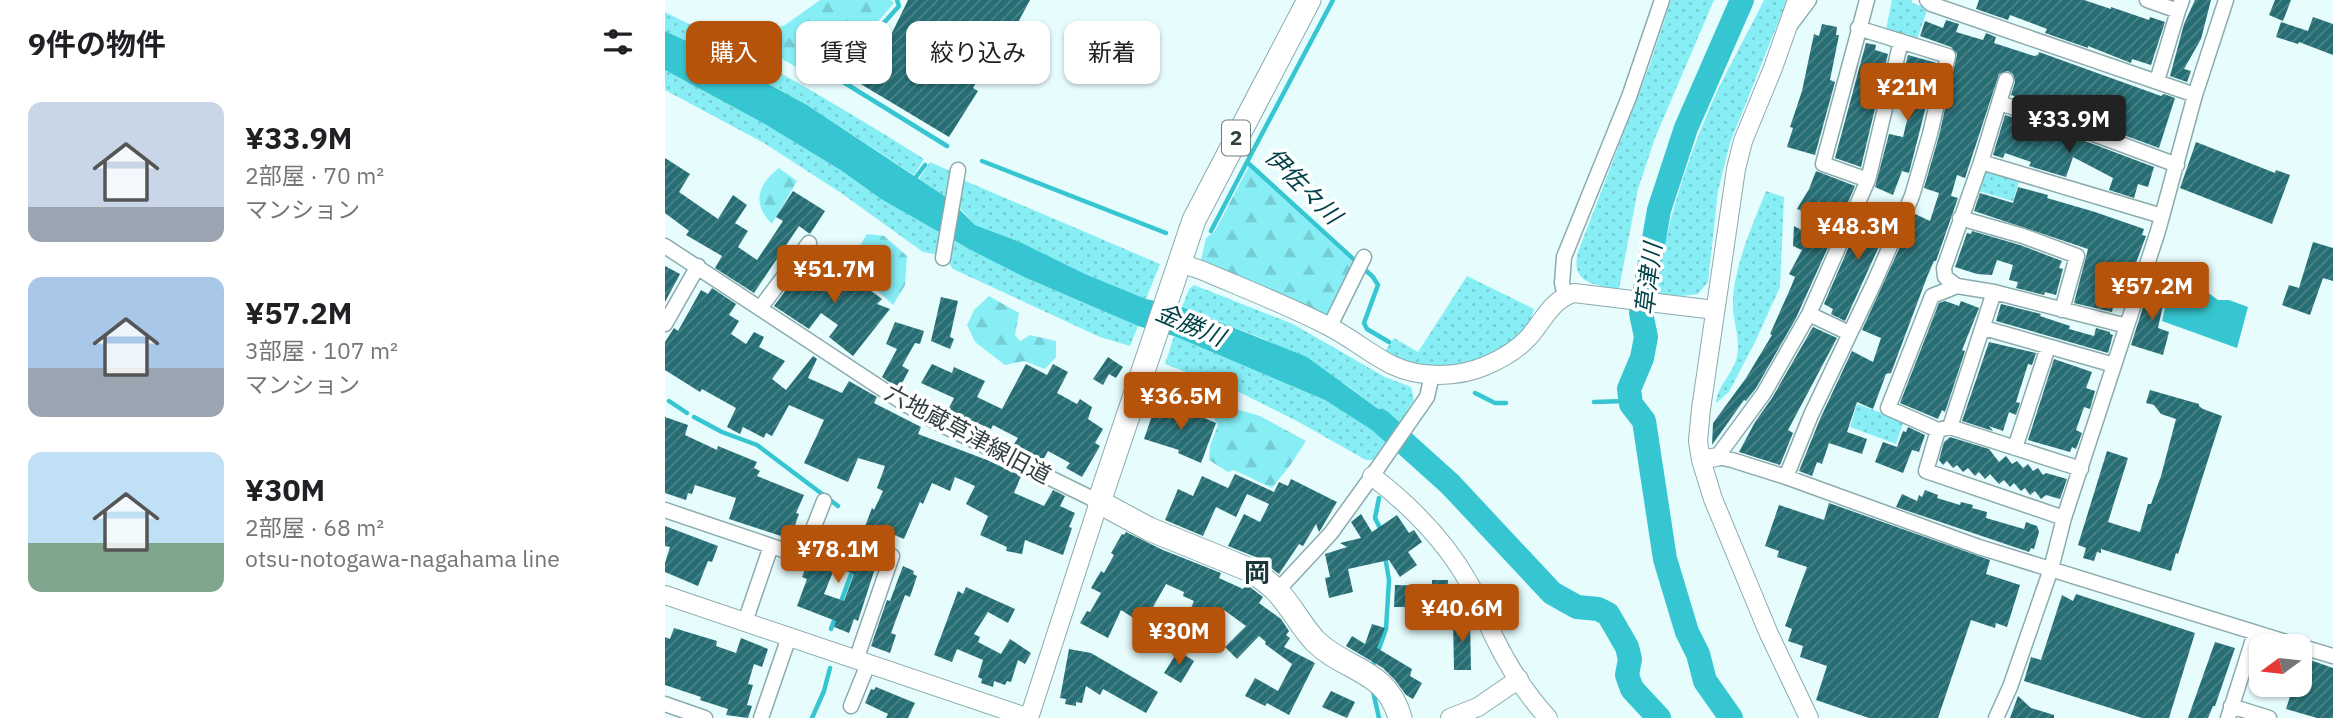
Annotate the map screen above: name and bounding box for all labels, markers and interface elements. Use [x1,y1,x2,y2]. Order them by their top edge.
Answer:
chip: 購入 [686,21,782,84]
chip: 賃貸 [796,21,892,84]
chip: 絞り込み [906,21,1050,84]
chip: 新着 [1064,21,1160,84]
icon: filters [599,23,637,61]
text: 9件の物件 [28,24,166,63]
pin: ¥21M [1866,64,1948,123]
text: ¥21M [1876,71,1938,101]
pin: ¥33.9M [2012,96,2126,155]
text: ¥33.9M [2028,103,2110,133]
text: ¥33.9M [245,118,352,157]
road number: 2 [1222,120,1250,156]
icon: home [84,130,168,214]
water label: 伊佐々川 [1258,140,1351,233]
text: 2部屋 · 70 m² [245,160,384,190]
text: マンション [245,194,360,224]
pin: ¥48.3M [1801,202,1915,262]
text: ¥48.3M [1817,210,1899,240]
water label: 草津川 [1628,238,1669,317]
pin: ¥51.7M [777,246,891,305]
text: ¥51.7M [793,253,875,283]
pin: ¥57.2M [2095,262,2209,322]
text: ¥57.2M [2111,270,2193,300]
text: ¥57.2M [245,293,352,332]
water label: 金勝川 [1151,295,1233,354]
icon: home [84,305,168,389]
text: 3部屋 · 107 m² [245,335,398,365]
text: マンション [245,369,360,399]
pin: ¥36.5M [1124,372,1238,432]
street label: 六地蔵草津線旧道 [880,377,1057,490]
text: ¥36.5M [1140,380,1222,410]
text: ¥30M [245,470,325,509]
icon: home [84,480,168,564]
text: 2部屋 · 68 m² [245,512,384,542]
pin: ¥78.1M [781,526,895,585]
text: ¥78.1M [797,533,879,563]
text: otsu-notogawa-nagahama line [245,543,560,573]
district label: 岡 [1244,555,1270,589]
pin: ¥40.6M [1405,584,1519,644]
text: ¥40.6M [1421,592,1503,622]
pin: ¥30M [1138,608,1220,667]
text: ¥30M [1148,615,1210,645]
north arrow [2249,634,2312,696]
map controls [2249,634,2312,697]

